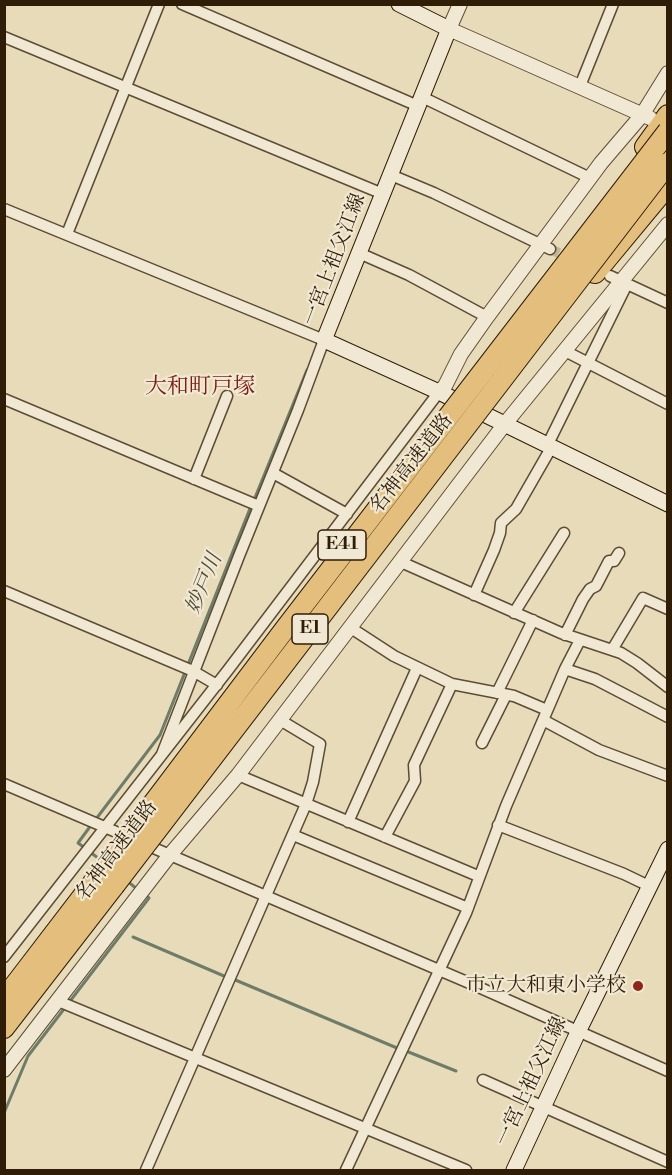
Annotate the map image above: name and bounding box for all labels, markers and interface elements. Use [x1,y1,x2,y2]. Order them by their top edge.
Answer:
street label: 一宮上祖父江線 [299,190,371,330]
district label: 大和町戸塚 [145,375,255,401]
street label: 名神高速道路 [366,409,458,519]
road number: E41 [318,530,366,560]
water label: 妙戸川 [182,550,228,618]
road number: E1 [292,614,328,644]
street label: 名神高速道路 [71,796,163,906]
place label: 市立大和東小学校 [466,974,626,998]
marker: 市立大和東小学校 [631,979,645,993]
street label: 一宮上祖父江線 [492,1013,572,1151]

